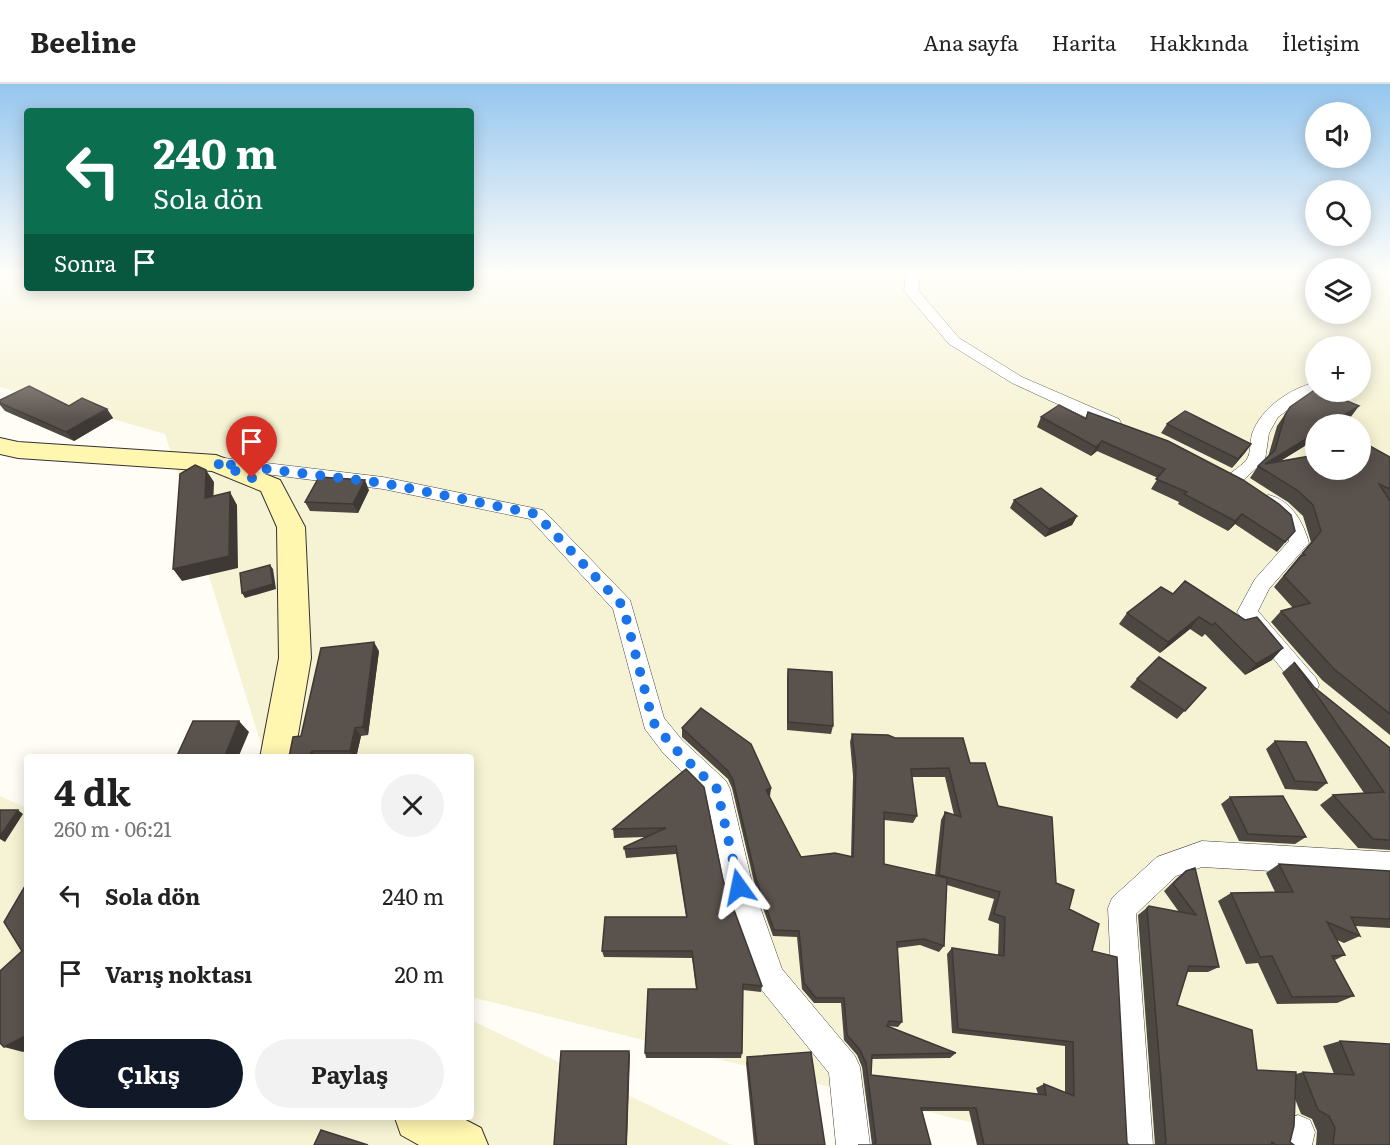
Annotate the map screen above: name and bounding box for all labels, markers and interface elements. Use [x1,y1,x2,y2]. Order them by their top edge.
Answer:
text: Beeline [30,20,136,62]
text: Ana sayfa [923,26,1019,57]
text: Harita [1052,26,1116,57]
text: Hakkında [1149,26,1249,57]
text: İletişim [1282,26,1360,57]
map controls [1305,102,1371,480]
button: sound [1305,102,1371,168]
text: 240 m [153,120,277,182]
icon: left [54,132,132,210]
text: Sola dön [153,177,263,217]
button: search [1305,180,1371,246]
text: Sonra [54,246,116,279]
icon: arrive [128,246,161,279]
button: layers [1305,258,1371,324]
button: + [1305,336,1371,402]
button: − [1305,414,1371,480]
pin [226,416,277,478]
icon: arrive [235,425,268,458]
text: 4 dk [54,764,131,817]
button: close [381,774,444,837]
text: 260 m · 06:21 [54,813,172,843]
position arrow [707,855,771,919]
icon: left [54,879,87,912]
text: Sola dön [105,879,200,912]
text: 240 m [382,879,444,912]
icon: arrive [54,957,87,990]
text: Varış noktası [105,957,252,990]
text: 20 m [394,957,444,990]
button: Çıkış [54,1039,243,1108]
button: Paylaş [255,1039,444,1108]

